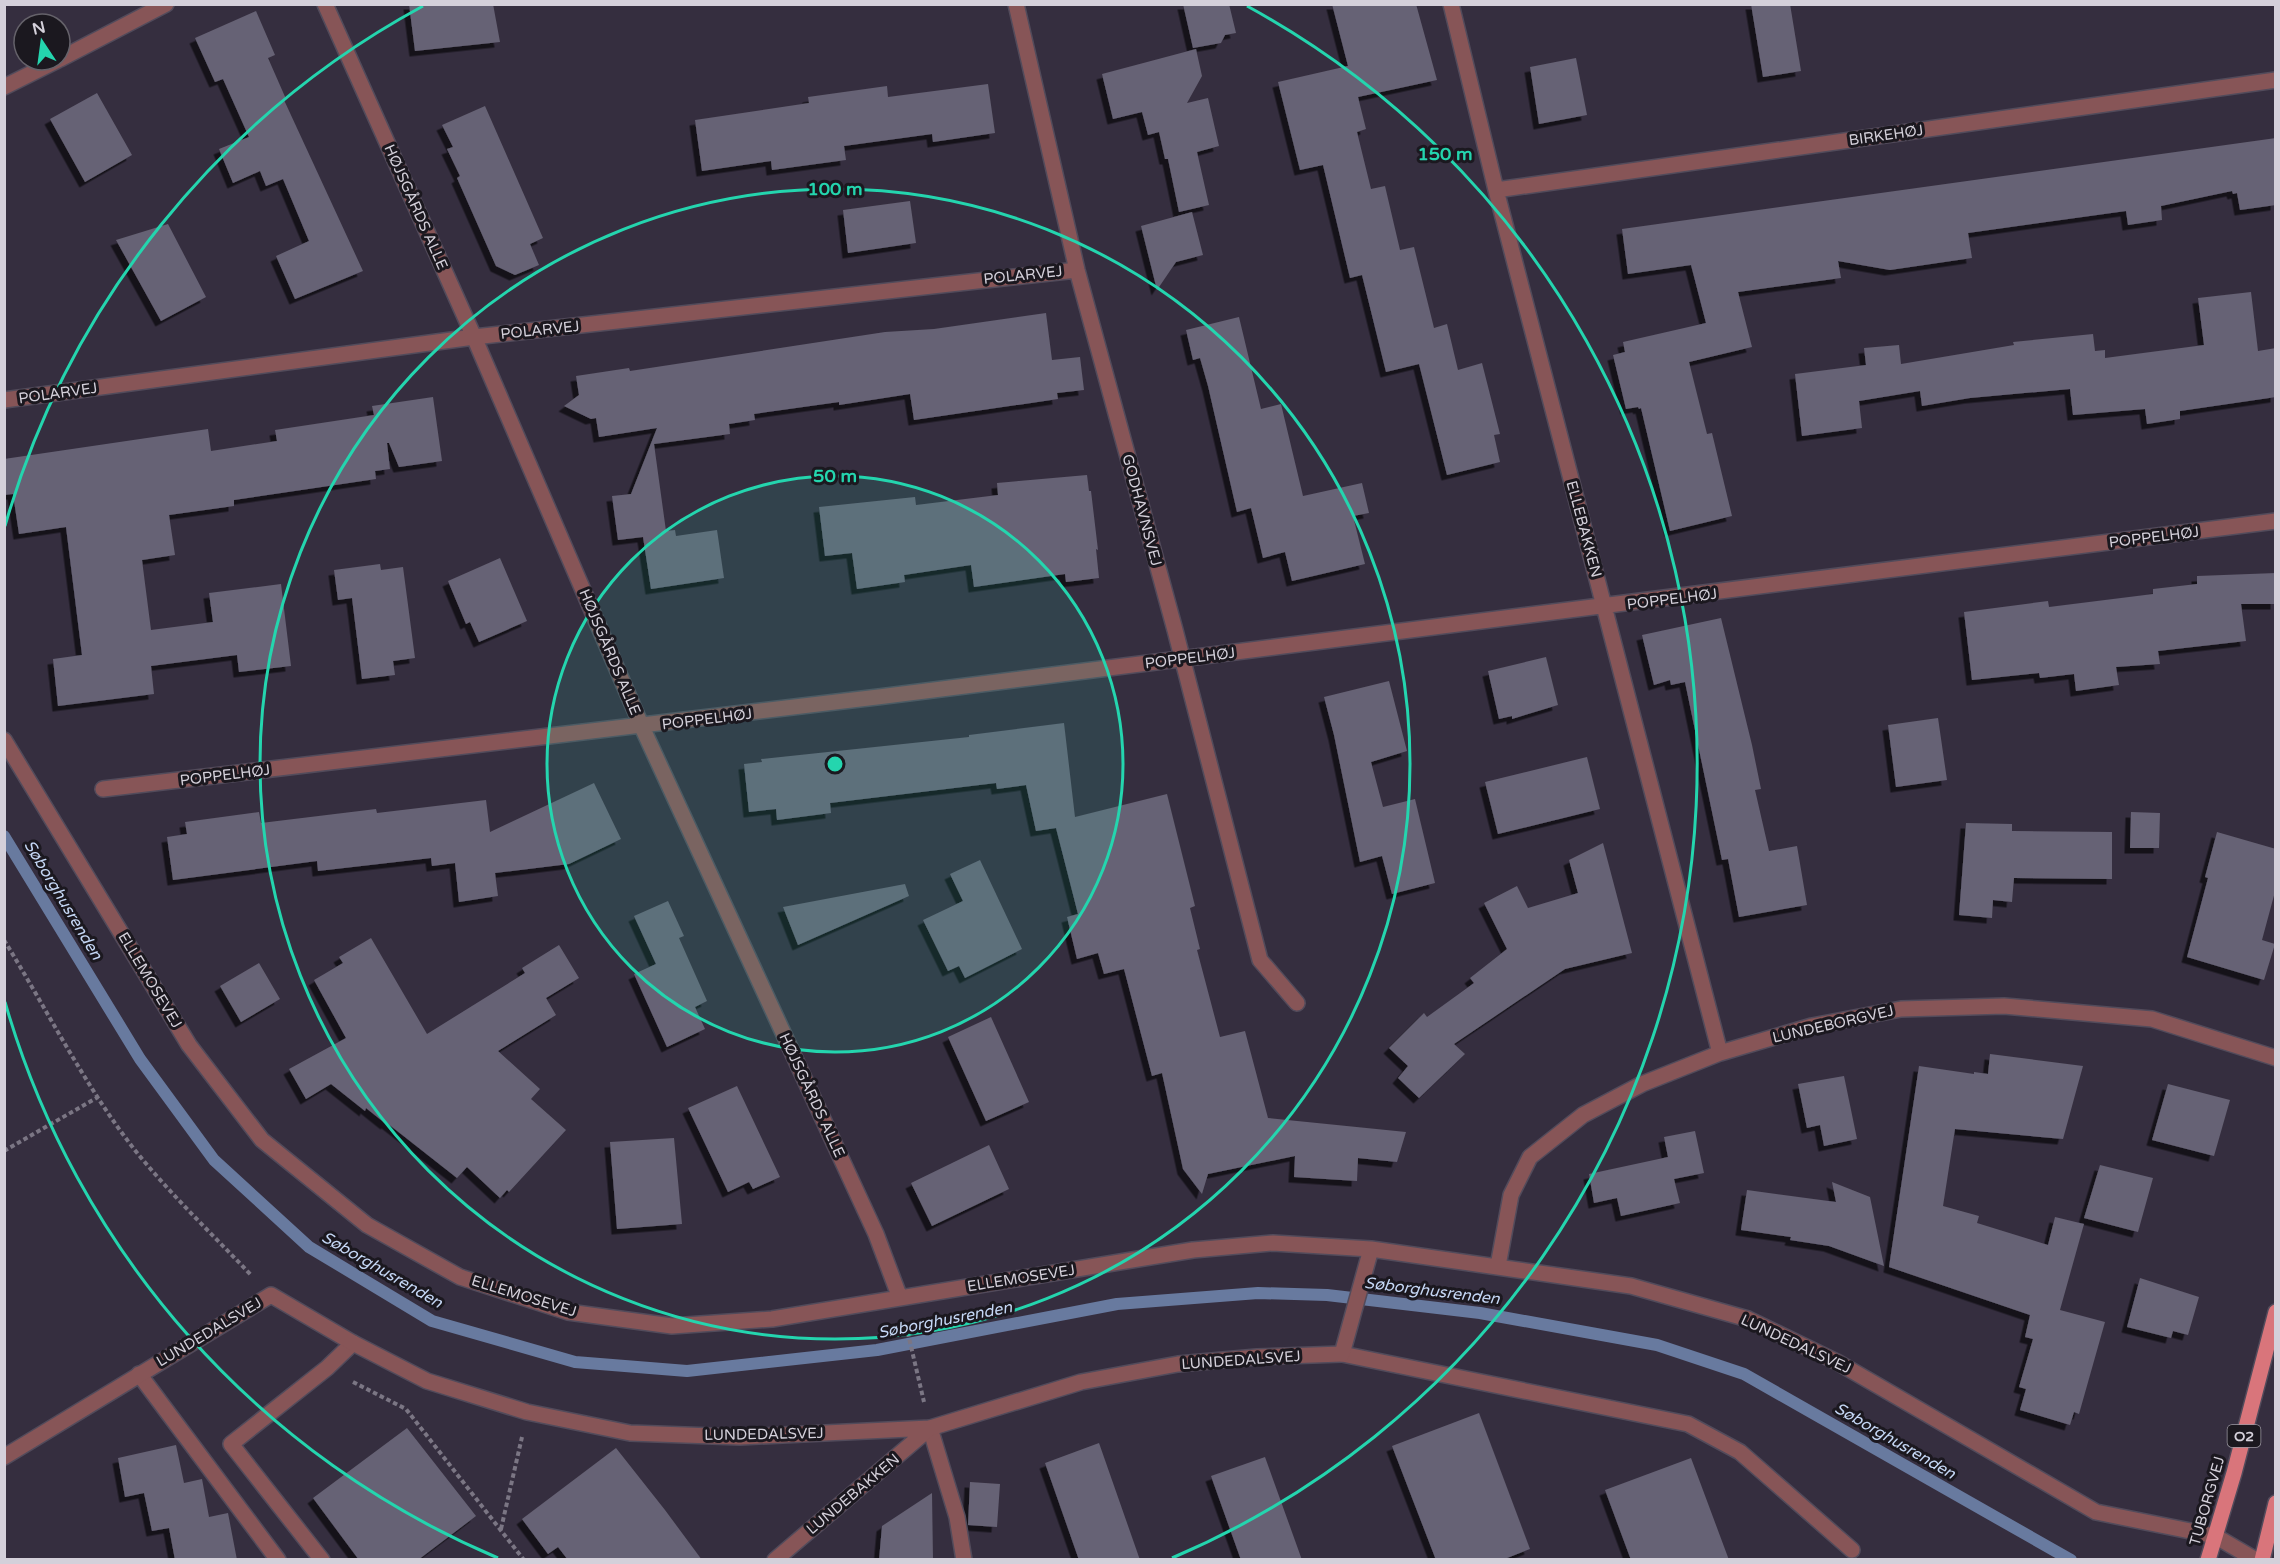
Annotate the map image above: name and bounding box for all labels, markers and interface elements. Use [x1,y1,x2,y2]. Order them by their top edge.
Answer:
north arrow [12,12,72,72]
text: N [30,17,47,40]
street label: BIRKEHØJ [1848,121,1924,149]
street label: HØJSGÅRDS ALLE [380,142,452,272]
text: 150 m [1417,143,1473,165]
text: 100 m [807,178,863,200]
street label: POLARVEJ [983,262,1063,288]
street label: POLARVEJ [500,317,580,343]
street label: POLARVEJ [17,379,99,407]
street label: GODHAVNSVEJ [1118,452,1166,568]
text: 50 m [813,465,857,487]
street label: ELLEBAKKEN [1562,479,1606,579]
street label: POPPELHØJ [2108,523,2200,551]
street label: POPPELHØJ [1626,585,1718,613]
street label: HØJSGÅRDS ALLE [575,586,645,718]
street label: POPPELHØJ [1144,644,1236,672]
street label: POPPELHØJ [661,705,753,733]
centre of rings [825,754,845,774]
street label: POPPELHØJ [179,761,271,789]
water label: Søborghusrenden [19,837,107,965]
street label: ELLEMOSEVEJ [114,929,186,1031]
street label: LUNDEBORGVEJ [1770,1001,1896,1047]
street label: HØJSGÅRDS ALLE [775,1030,849,1160]
water label: Søborghusrenden [318,1227,447,1313]
street label: ELLEMOSEVEJ [966,1261,1076,1295]
street label: ELLEMOSEVEJ [469,1271,579,1321]
water label: Søborghusrenden [1363,1273,1502,1309]
street label: LUNDEDALSVEJ [153,1293,265,1371]
water label: Søborghusrenden [876,1297,1015,1343]
street label: LUNDEDALSVEJ [1738,1311,1854,1377]
street label: LUNDEDALSVEJ [1181,1347,1301,1373]
water label: Søborghusrenden [1831,1398,1960,1484]
street label: LUNDEDALSVEJ [704,1424,824,1444]
road number: O2 [2228,1425,2260,1447]
street label: LUNDEBAKKEN [803,1450,903,1538]
street label: TUBORGVEJ [2186,1454,2228,1548]

